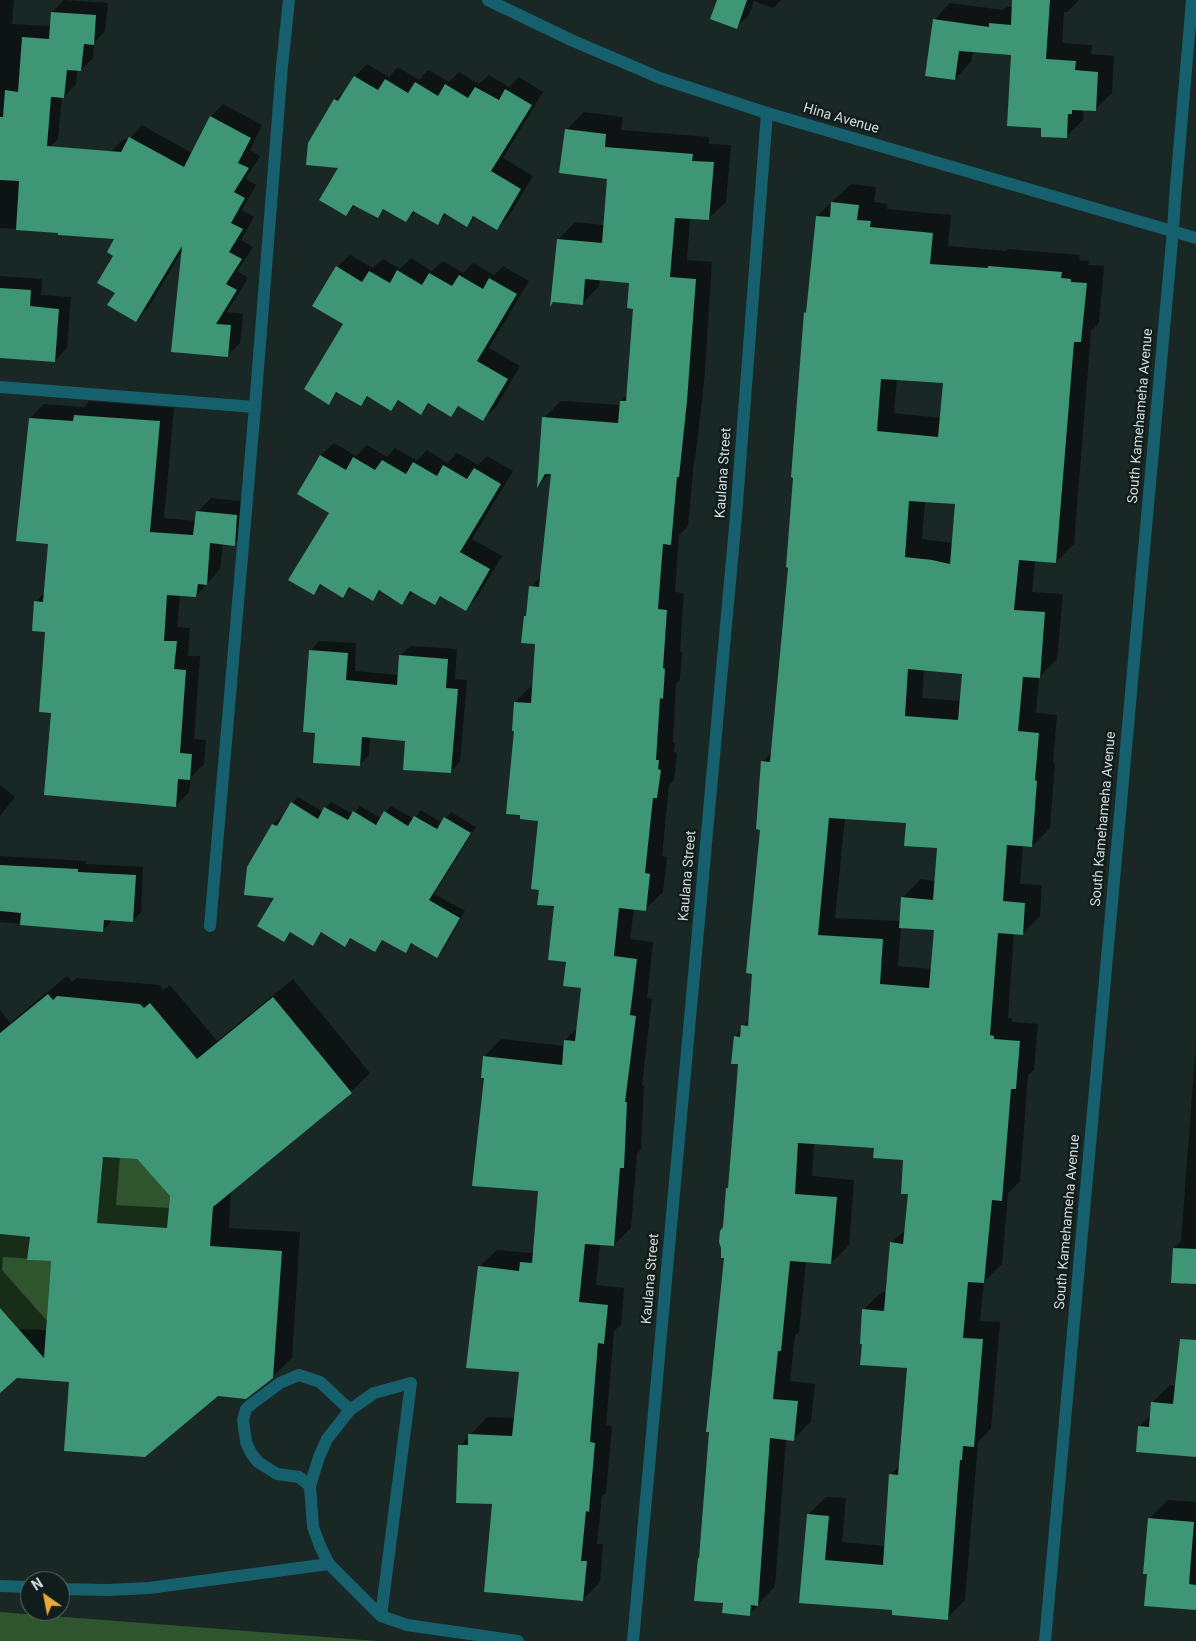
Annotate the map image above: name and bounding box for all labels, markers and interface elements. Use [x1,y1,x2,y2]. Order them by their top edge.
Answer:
street label: Hina Avenue [801,100,881,138]
street label: South Kamehameha Avenue [1125,328,1157,504]
street label: Kaulana Street [712,427,736,519]
street label: South Kamehameha Avenue [1088,731,1120,907]
street label: Kaulana Street [676,830,700,922]
street label: South Kamehameha Avenue [1052,1134,1084,1310]
street label: Kaulana Street [639,1233,663,1325]
north arrow [20,1571,70,1621]
text: N [29,1575,46,1594]

